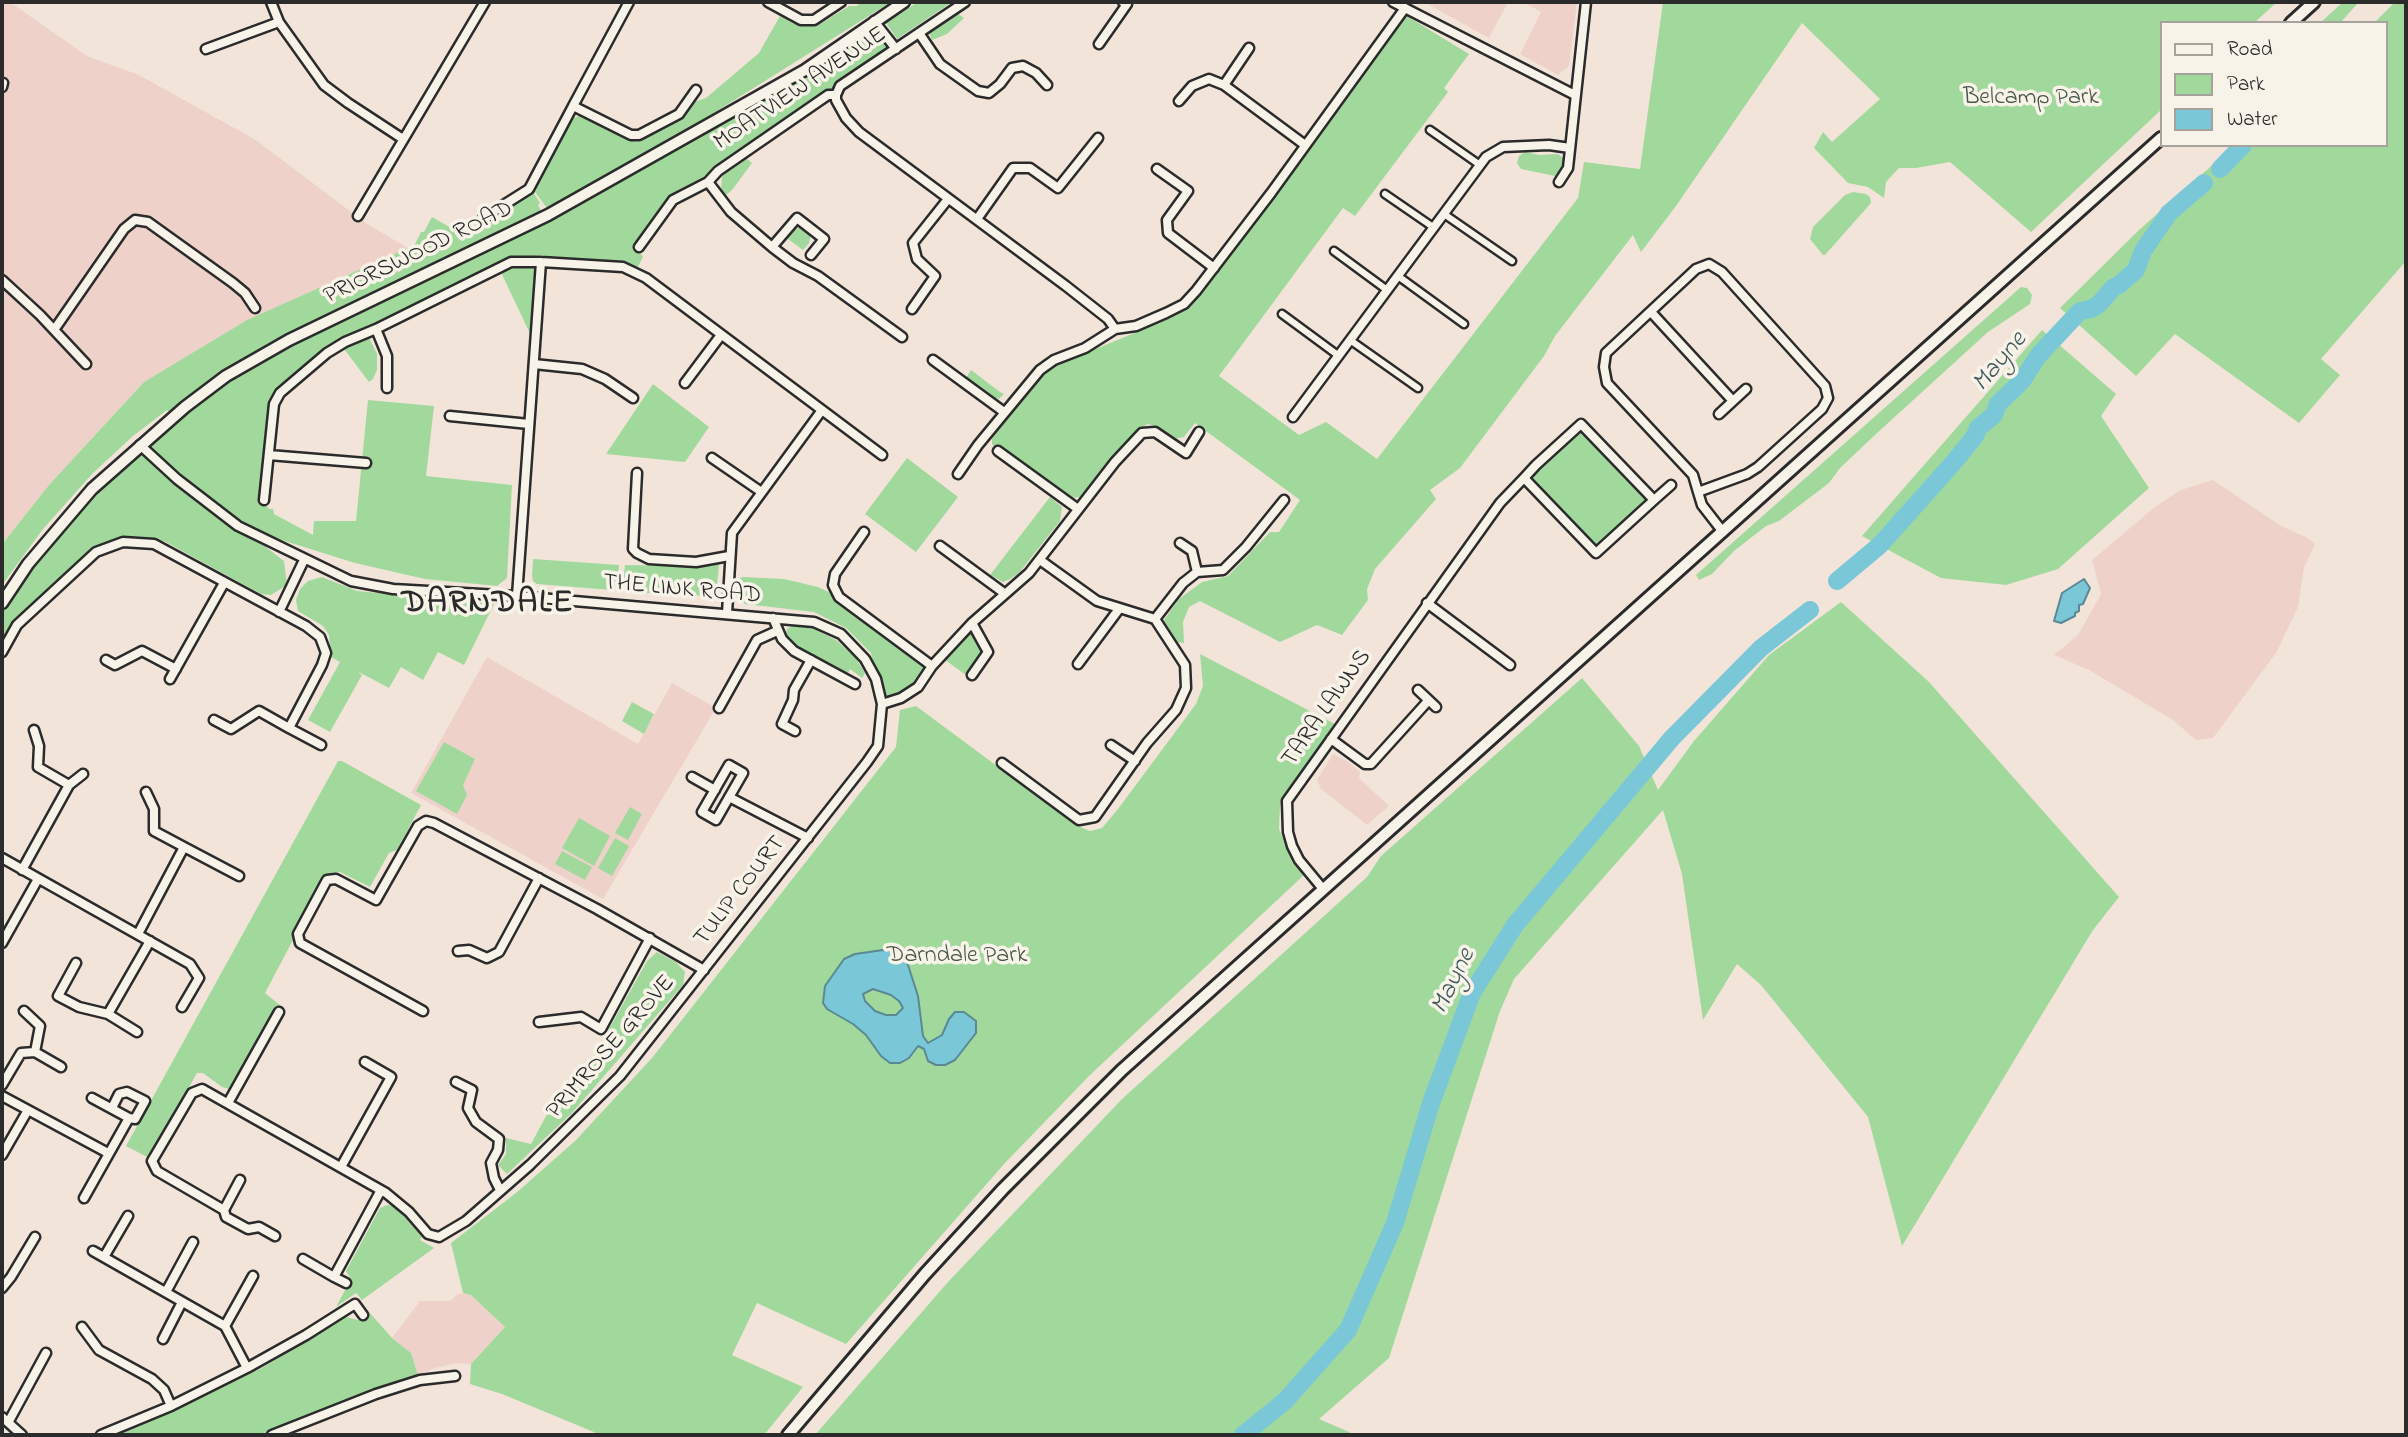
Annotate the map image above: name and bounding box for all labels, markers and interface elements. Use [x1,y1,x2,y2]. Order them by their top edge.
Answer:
legend [2160,21,2387,147]
street label: MOATVIEW AVENUE [709,22,893,158]
text: Road [2227,35,2273,65]
text: Park [2227,70,2265,100]
park label: Belcamp Park [1963,85,2099,113]
text: Water [2227,105,2278,135]
street label: PRIORSWOOD ROAD [320,196,518,312]
water label: Mayne [1967,327,2035,399]
street label: THE LINK ROAD [602,570,762,612]
district label: DARNDALE [403,587,573,625]
street label: TARA LAWNS [1277,645,1379,773]
street label: TULIP COURT [689,831,793,953]
park label: Darndale Park [887,943,1027,971]
water label: Mayne [1426,944,1484,1020]
street label: PRIMROSE GROVE [542,970,682,1126]

